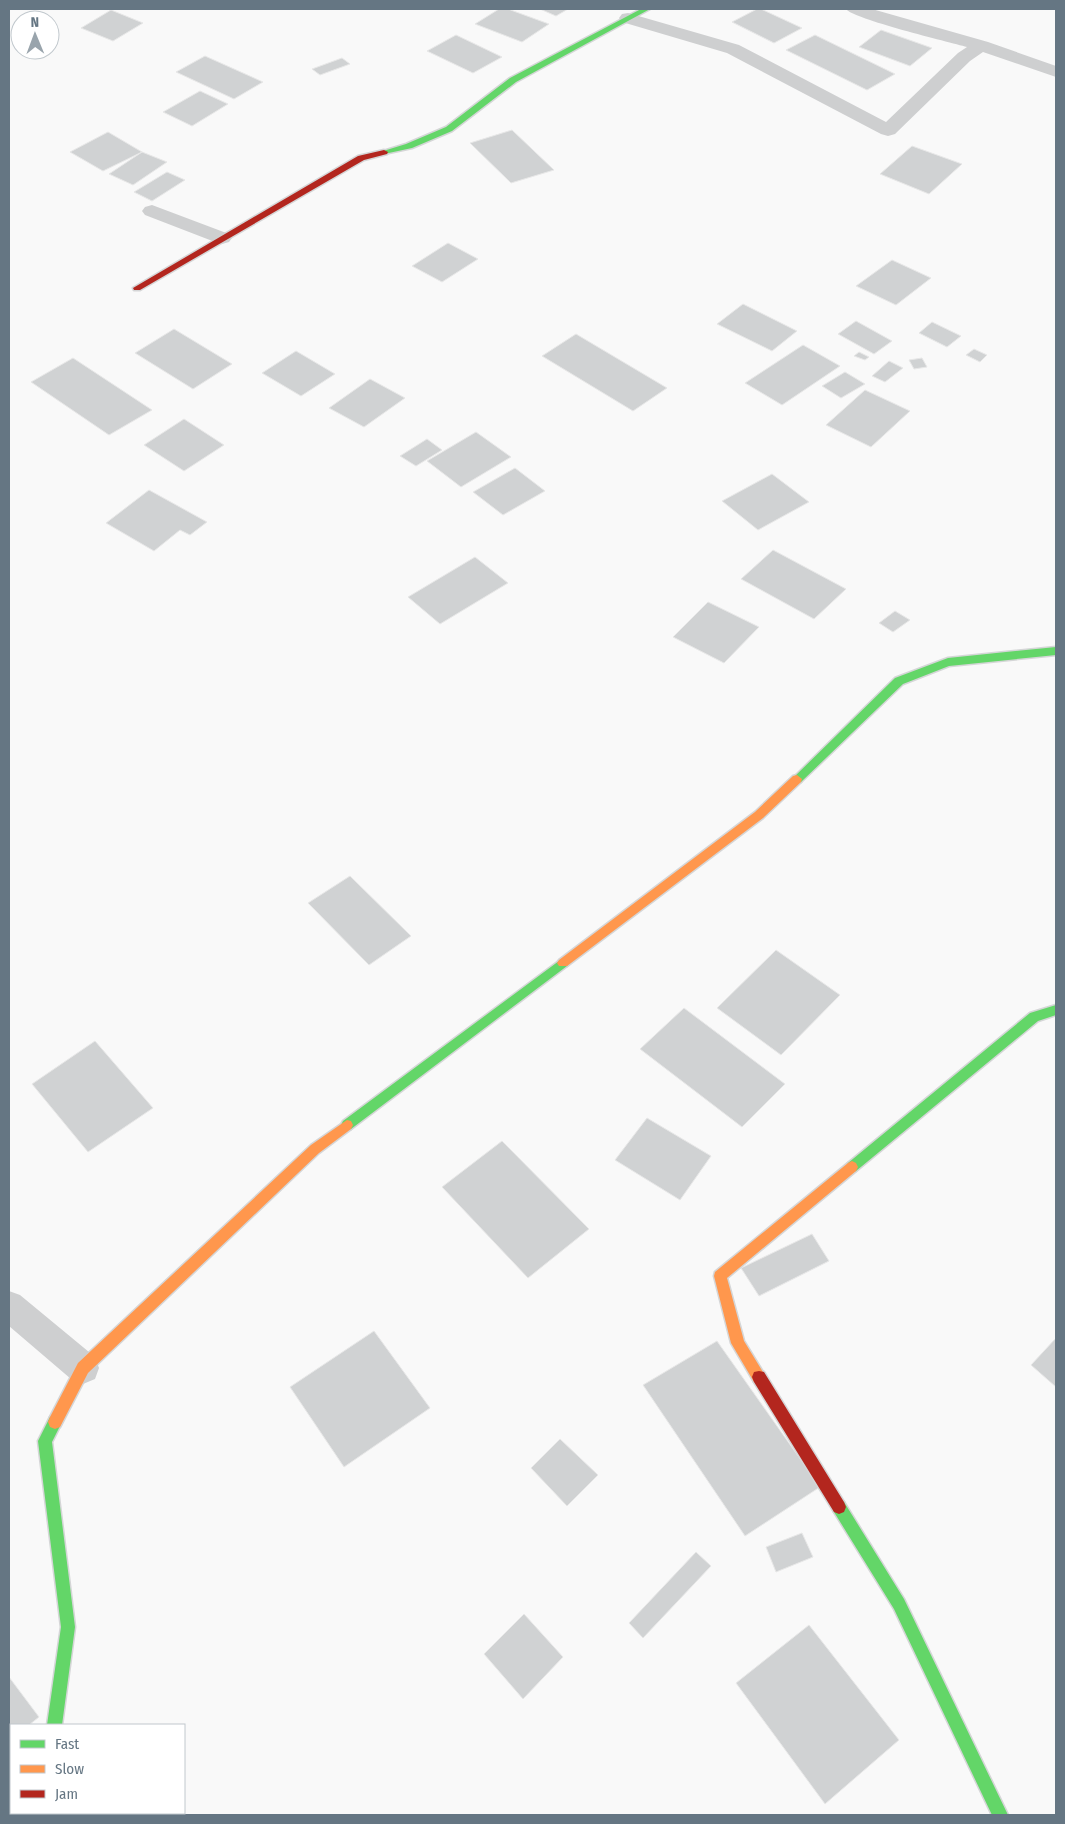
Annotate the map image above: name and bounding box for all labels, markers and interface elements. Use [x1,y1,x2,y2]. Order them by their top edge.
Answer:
north arrow [10,10,60,60]
text: N [30,14,39,31]
legend [10,1724,185,1814]
text: Fast [55,1735,79,1753]
text: Slow [55,1760,84,1778]
text: Jam [55,1785,78,1803]

